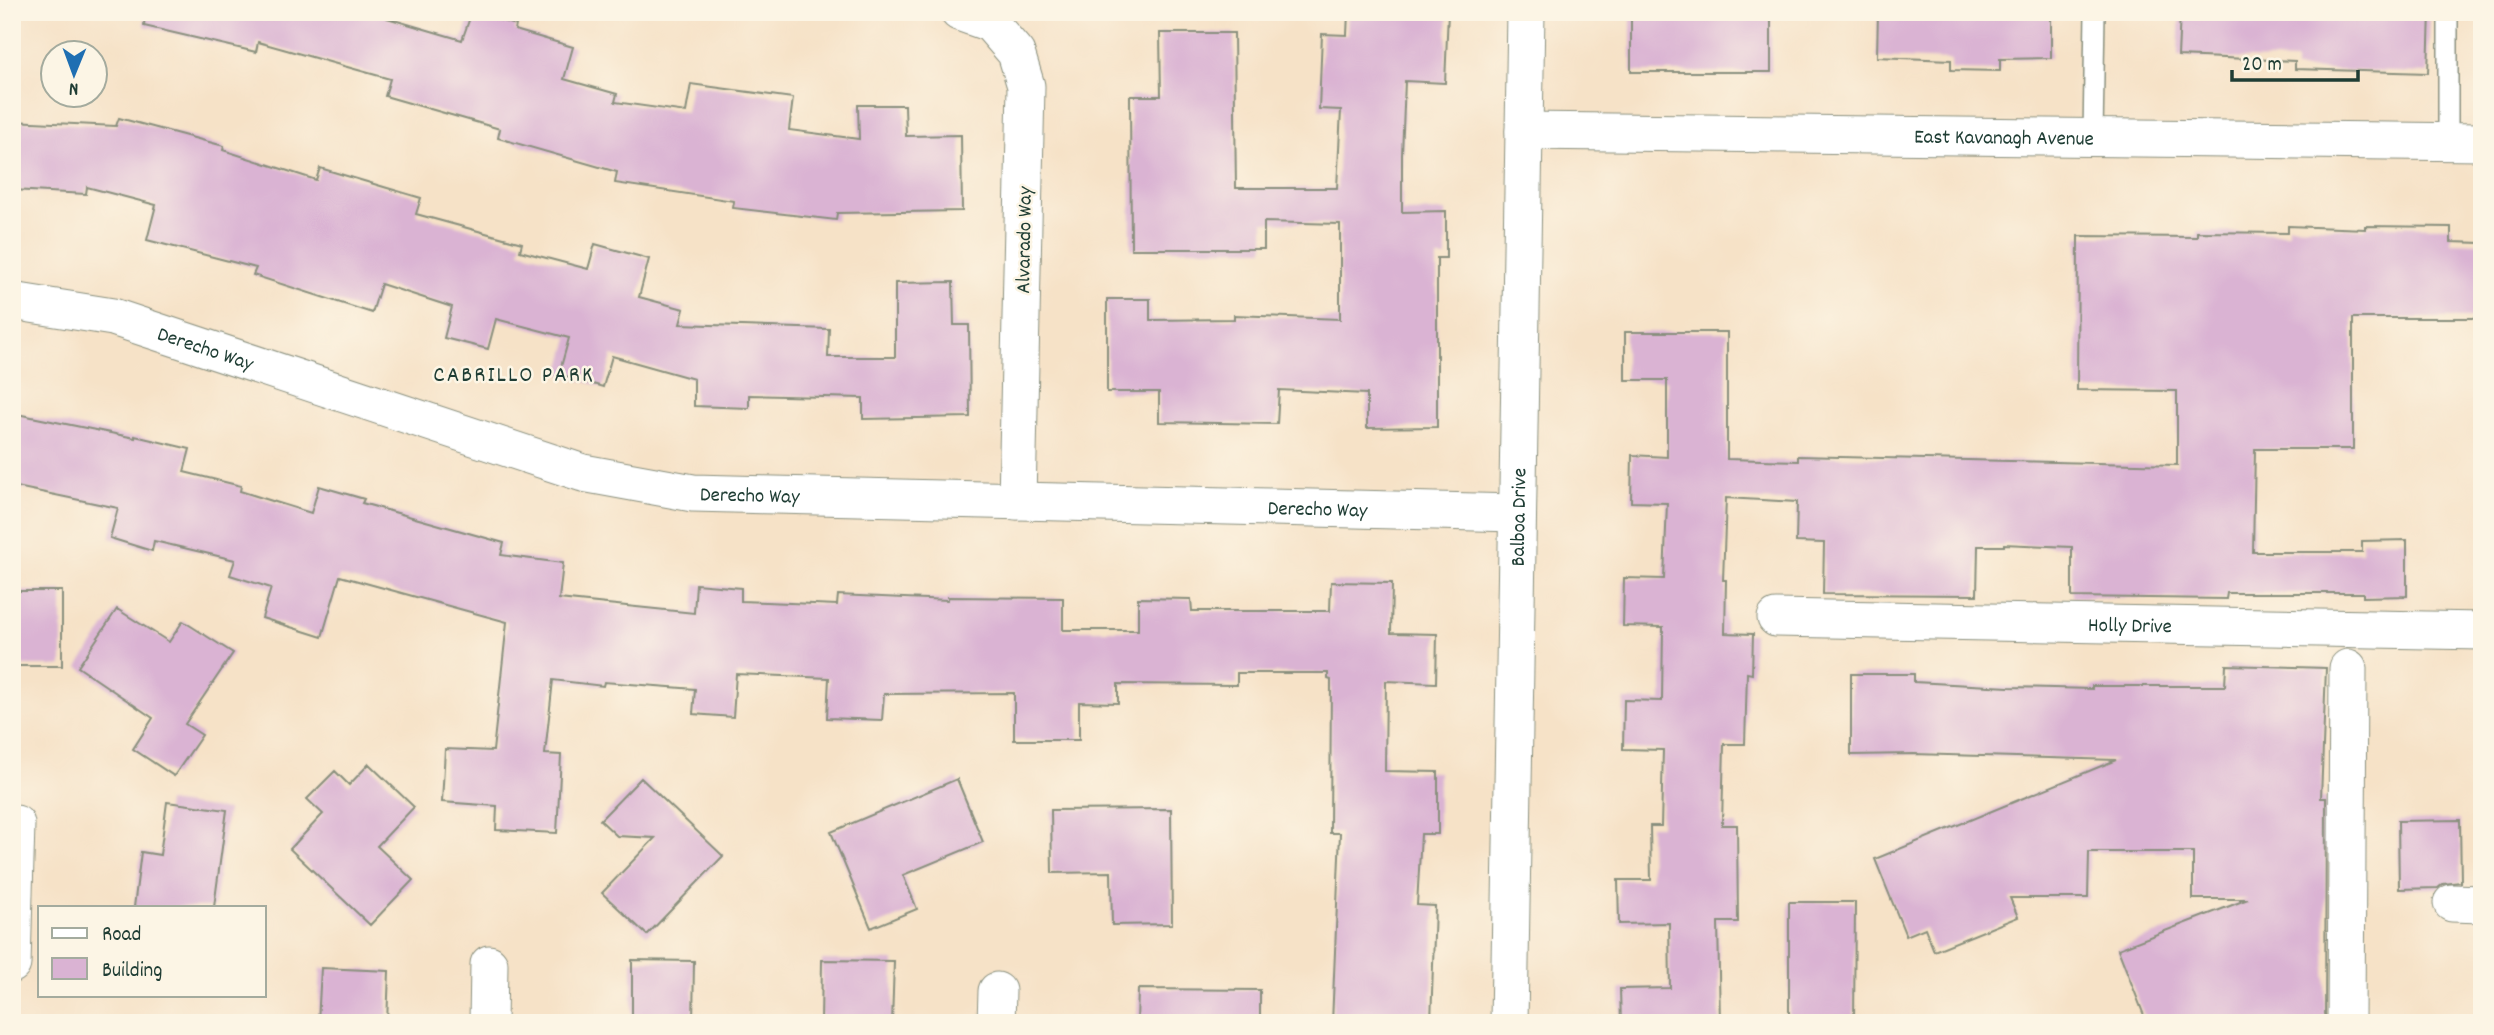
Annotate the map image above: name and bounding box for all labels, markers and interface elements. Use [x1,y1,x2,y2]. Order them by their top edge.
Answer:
north arrow [38,38,108,108]
scale bar [2232,38,2358,82]
text: 20 m [2242,51,2282,81]
text: N [69,74,79,101]
street label: East Kavanagh Avenue [1914,123,2094,156]
street label: Alvarado Way [1010,186,1042,294]
street label: Derecho Way [153,321,257,381]
district label: CABRILLO PARK [433,360,595,393]
street label: Balboa Drive [1505,468,1536,567]
street label: Derecho Way [699,481,800,514]
street label: Derecho Way [1267,495,1368,527]
street label: Holly Drive [2088,612,2172,643]
legend [38,906,266,996]
text: Road [102,921,141,951]
text: Building [102,957,162,987]

